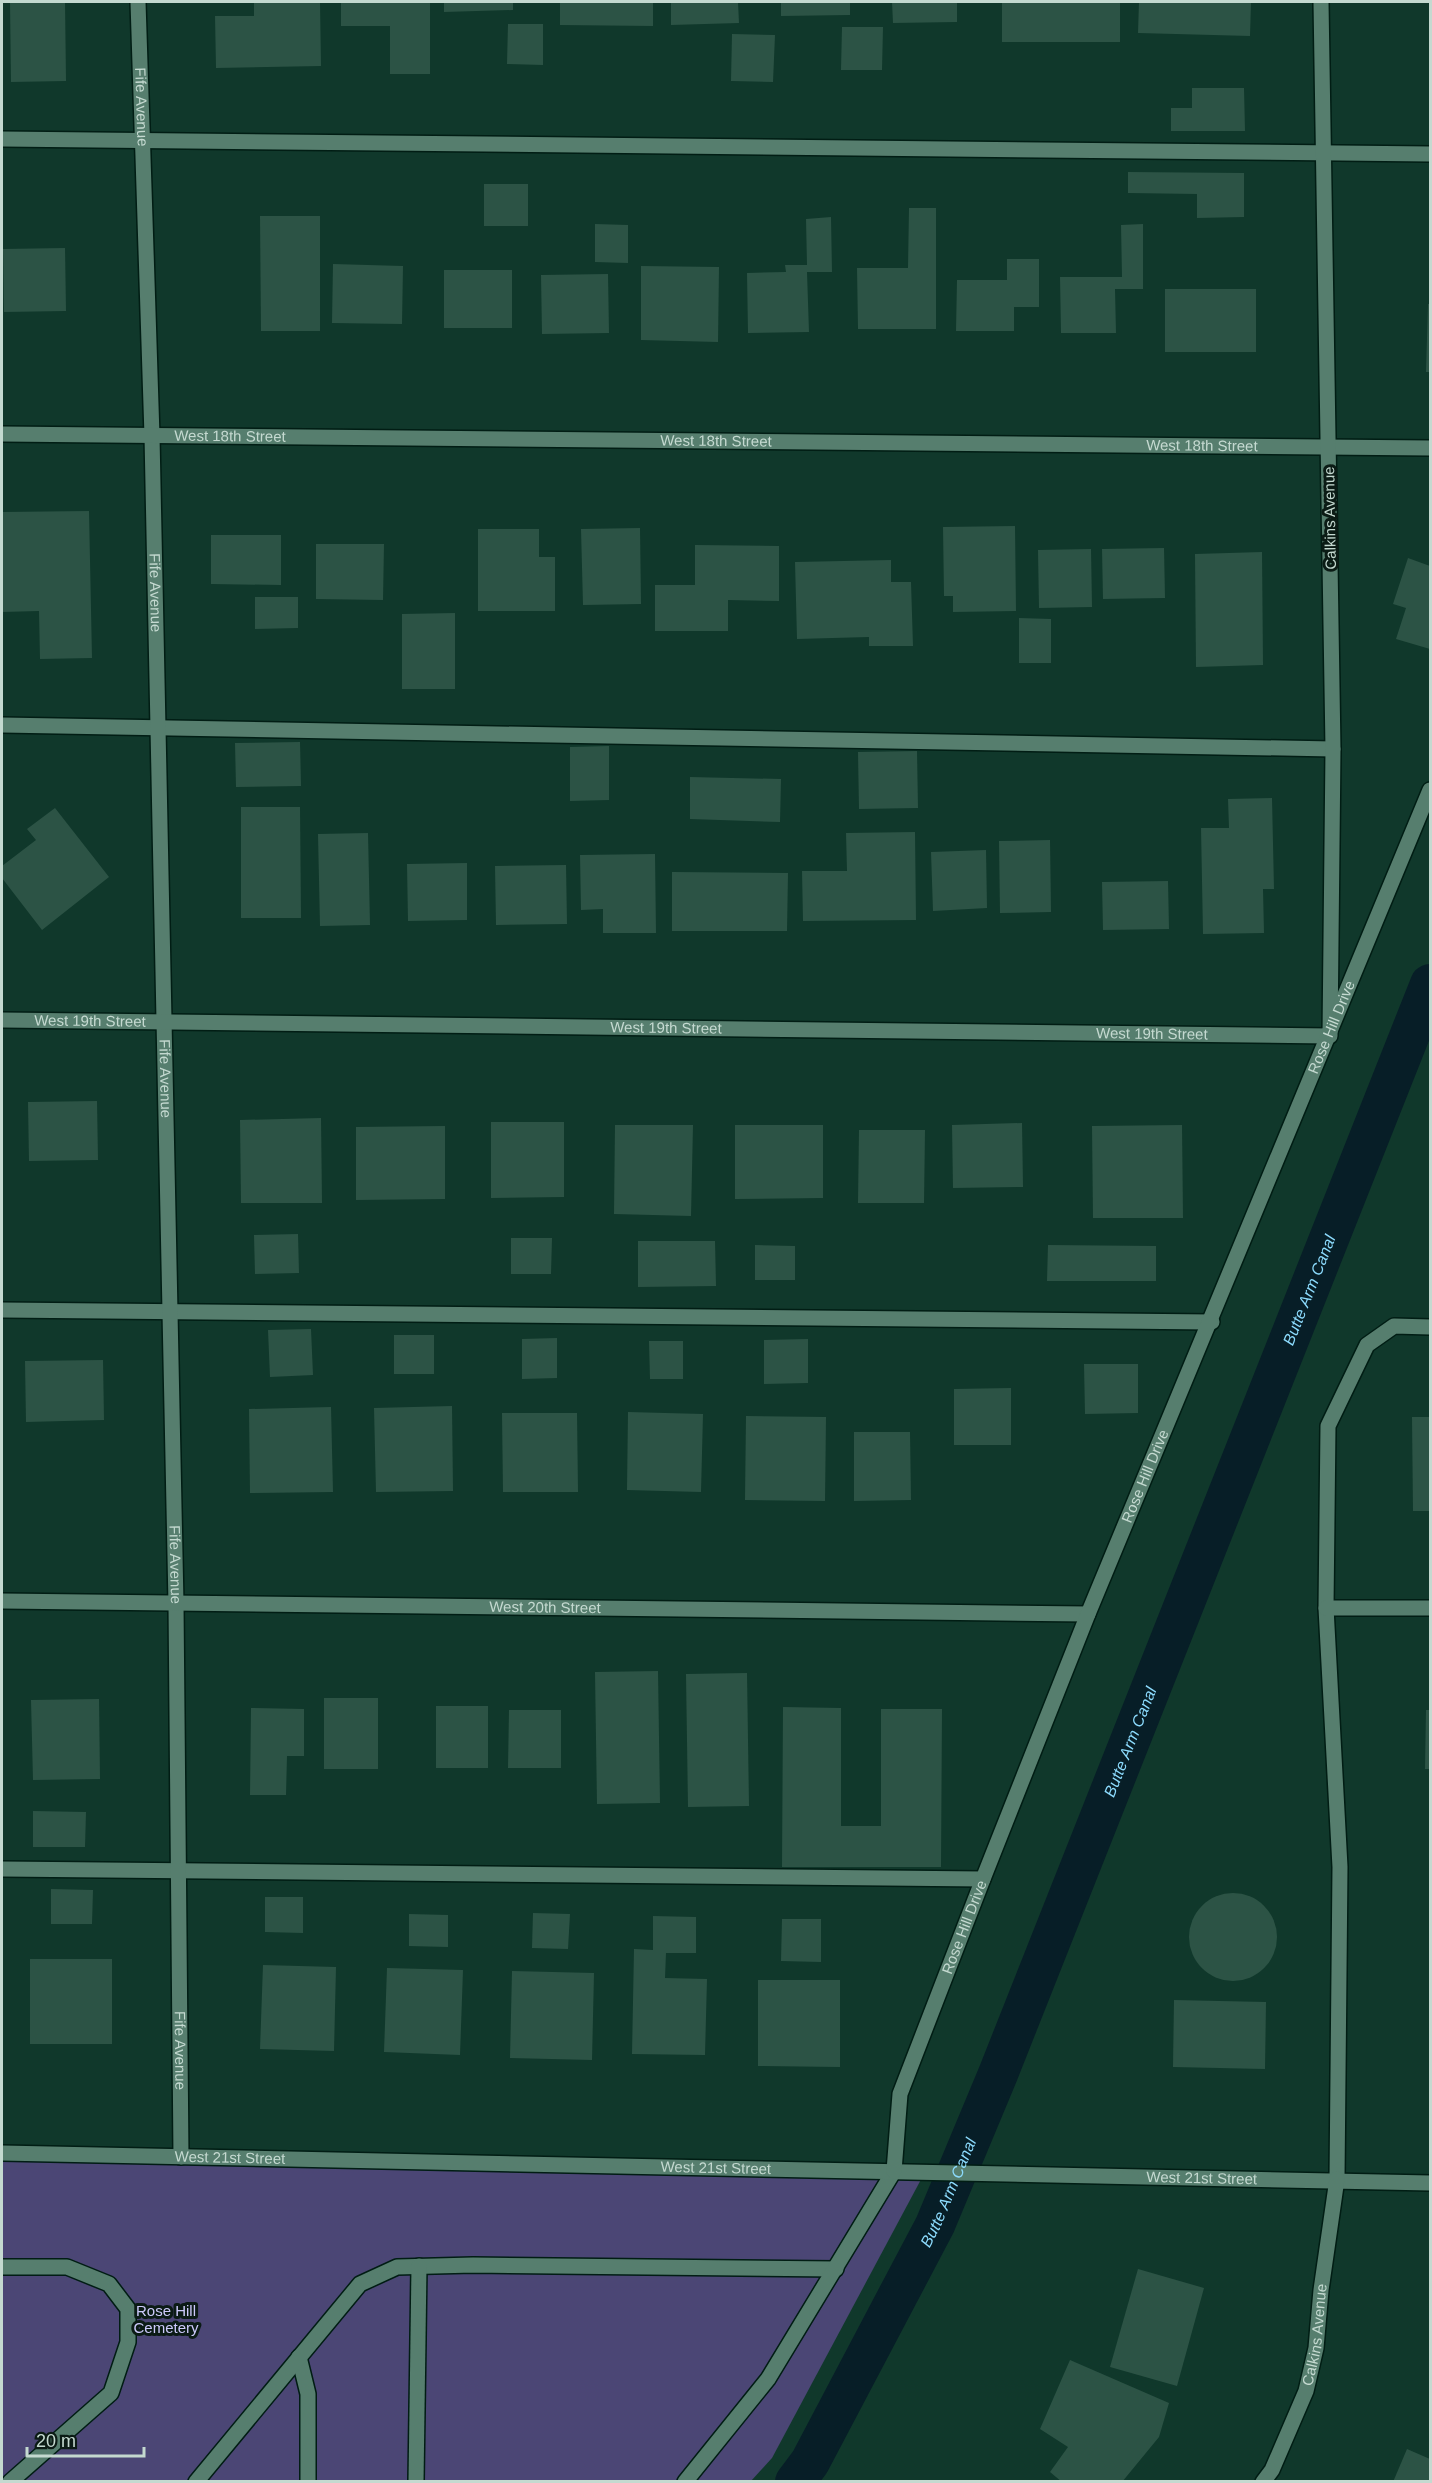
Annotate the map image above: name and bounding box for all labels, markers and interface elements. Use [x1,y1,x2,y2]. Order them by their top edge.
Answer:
street label: Fife Avenue [132,67,152,147]
street label: West 18th Street [174,427,287,445]
street label: West 18th Street [660,431,773,450]
street label: West 18th Street [1146,436,1259,454]
street label: Calkins Avenue [1320,466,1339,570]
street label: Fife Avenue [146,553,165,632]
street label: Rose Hill Drive [1304,978,1358,1076]
street label: West 19th Street [34,1011,147,1030]
street label: West 19th Street [610,1018,723,1037]
street label: West 19th Street [1096,1024,1209,1043]
street label: Fife Avenue [156,1039,175,1118]
water label: Butte Arm Canal [1280,1232,1339,1348]
street label: Rose Hill Drive [1118,1427,1172,1525]
street label: Fife Avenue [166,1525,185,1604]
street label: West 20th Street [489,1598,602,1616]
water label: Butte Arm Canal [1101,1684,1160,1799]
street label: Rose Hill Drive [938,1878,990,1976]
street label: Fife Avenue [172,2011,189,2090]
water label: Butte Arm Canal [917,2135,979,2250]
street label: West 21st Street [174,2148,286,2167]
street label: West 21st Street [660,2158,772,2177]
street label: West 21st Street [1146,2168,1258,2187]
street label: Calkins Avenue [1298,2283,1330,2388]
park label: Rose Hill Cemetery [133,2302,199,2336]
scale bar [27,2420,144,2458]
text: 20 m [36,2431,76,2451]

